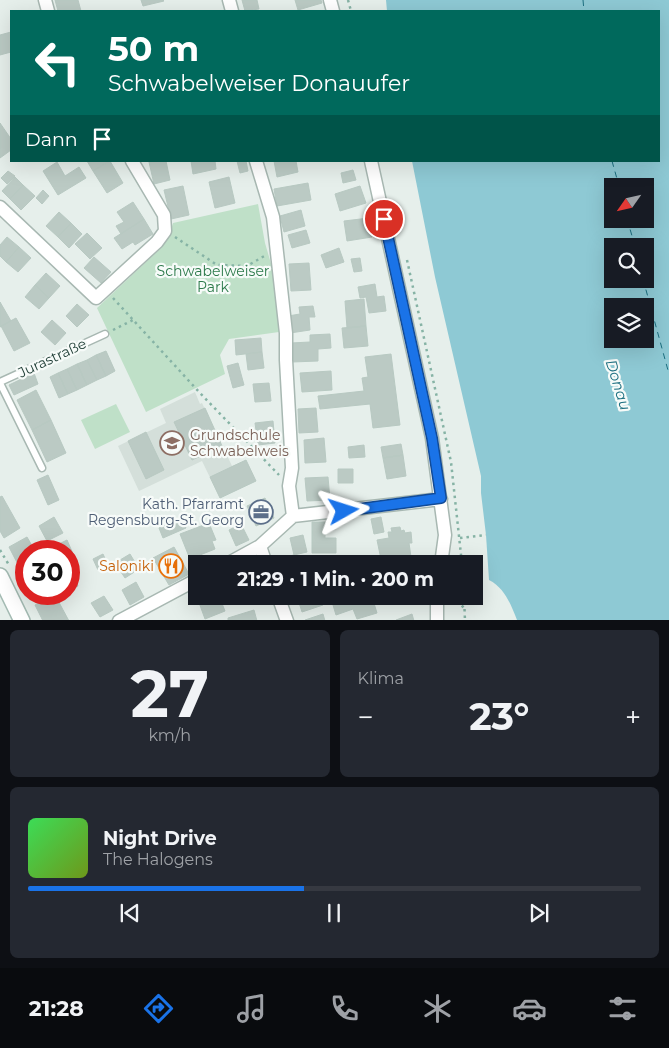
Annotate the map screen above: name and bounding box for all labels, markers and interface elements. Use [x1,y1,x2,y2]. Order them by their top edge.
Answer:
text: 50 m [108,27,199,70]
icon: left [25,30,90,95]
text: Schwabelweiser Donauufer [108,70,410,97]
icon: arrive [88,125,116,153]
text: Dann [25,128,78,151]
north arrow [604,178,654,228]
map controls [604,178,654,348]
pin [363,198,405,240]
icon: arrive [370,205,398,233]
button: search [604,238,654,288]
park label: Schwabelweiser Park [157,262,270,296]
button: layers [604,298,654,348]
street label: Jurastraße [14,334,89,382]
water label: Donau [602,357,635,413]
place label: Grundschule Schwabelweis [190,426,289,460]
school or university icon: Grundschule Schwabelweis [159,430,185,456]
position arrow [317,484,369,536]
place label: Kath. Pfarramt Regensburg-St. Georg [88,495,244,529]
office icon: Kath. Pfarramt Regensburg-St. Georg [248,499,274,525]
speed limit sign: 30 [15,540,80,605]
restaurant icon: Saloniki [158,553,184,579]
place label: Saloniki [99,557,154,575]
text: 21:29 · 1 Min. · 200 m [237,568,434,591]
text: 27 [130,654,209,733]
text: Klima [358,669,404,688]
text: 23° [469,693,529,740]
text: − [358,700,374,734]
text: + [625,700,641,734]
text: km/h [148,726,191,745]
text: Night Drive [103,827,217,850]
text: The Halogens [103,850,213,869]
icon: previous [116,899,144,927]
icon: pause [320,899,348,927]
icon: next [525,899,553,927]
icon: directions [141,991,176,1026]
icon: music [234,991,269,1026]
icon: phone [327,991,362,1026]
icon: climate [420,991,455,1026]
icon: car [512,991,547,1026]
icon: filters [605,991,640,1026]
text: 21:28 [29,995,84,1022]

